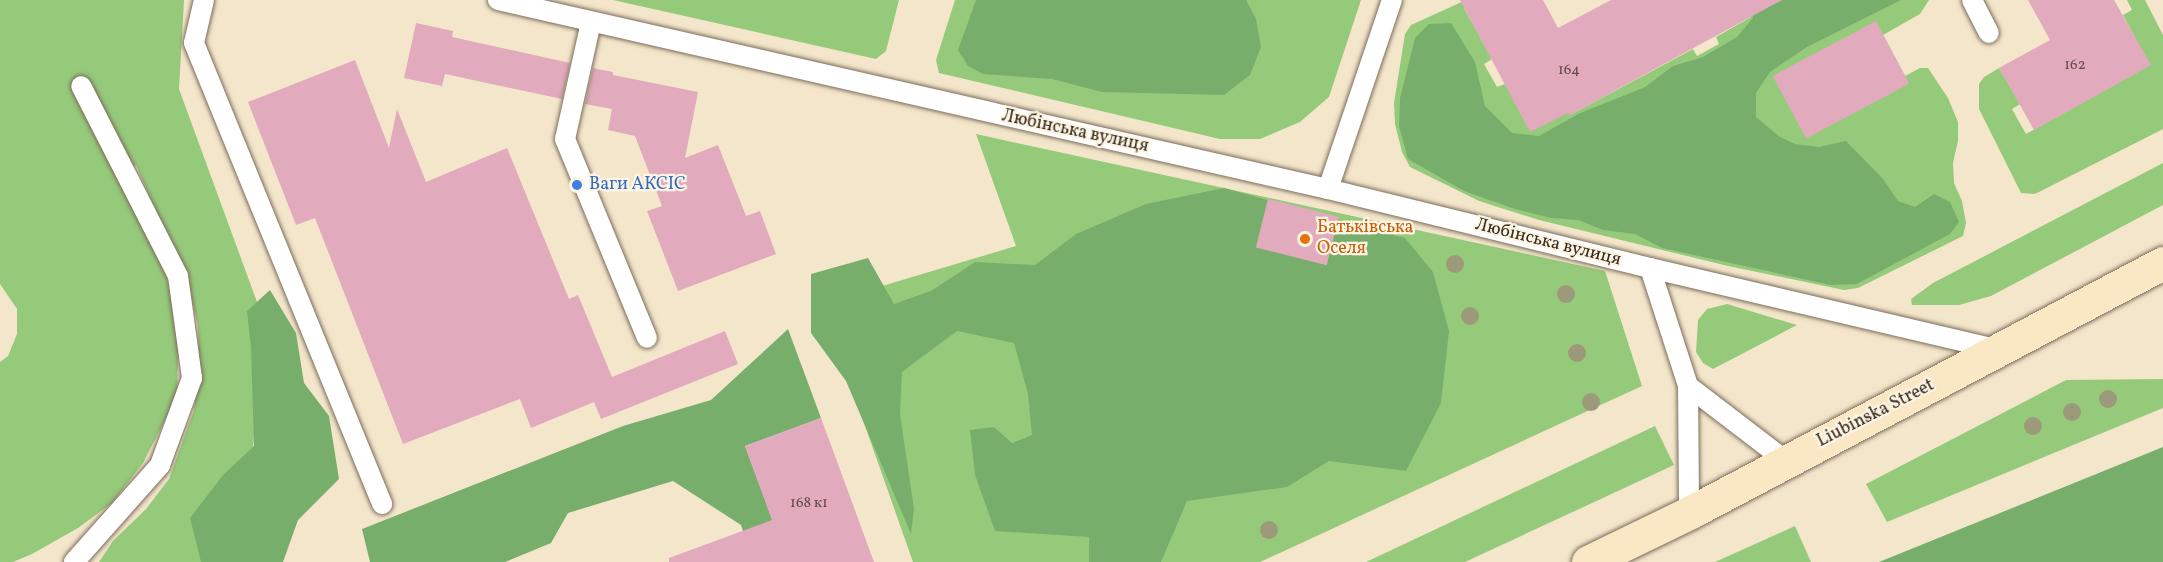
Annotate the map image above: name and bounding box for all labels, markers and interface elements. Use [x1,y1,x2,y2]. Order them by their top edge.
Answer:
house number: 162 [2064,57,2086,75]
house number: 164 [1558,62,1580,80]
street label: Любінська вулиця [1000,106,1150,158]
place label: Ваги АКСІС [589,174,686,196]
marker: Ваги АКСІС [570,178,584,192]
street label: Любінська вулиця [1473,214,1623,272]
place label: Батьківська Оселя [1317,218,1413,260]
marker: Батьківська Оселя [1298,232,1312,246]
street label: Liubinska Street [1814,375,1938,453]
house number: 168 к1 [790,495,828,513]

